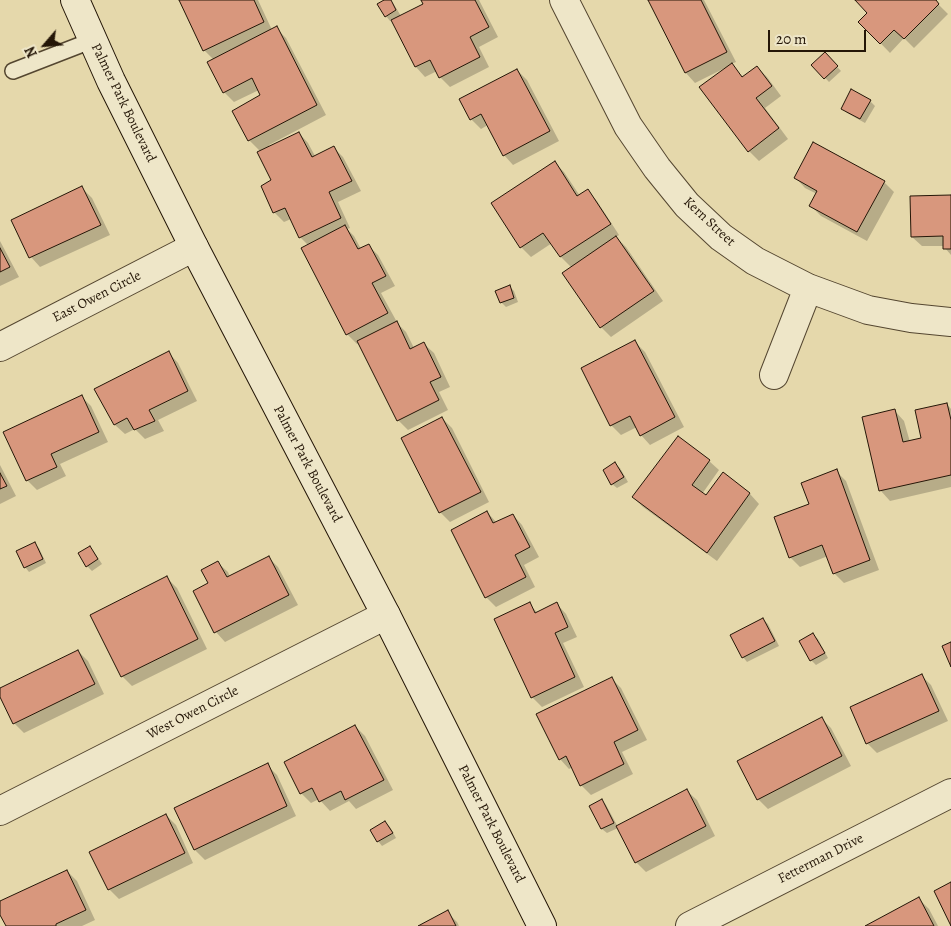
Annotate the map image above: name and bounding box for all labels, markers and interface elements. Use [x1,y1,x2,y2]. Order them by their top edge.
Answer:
north arrow [20,20,70,70]
scale bar [771,20,868,52]
text: 20 m [776,29,807,49]
street label: Palmer Park Boulevard [87,41,159,165]
text: N [20,43,42,61]
street label: Kern Street [680,194,738,250]
street label: East Owen Circle [50,267,144,327]
street label: Palmer Park Boulevard [269,403,345,525]
street label: West Owen Circle [144,683,242,743]
street label: Palmer Park Boulevard [454,762,528,886]
street label: Fetterman Drive [775,830,867,888]

